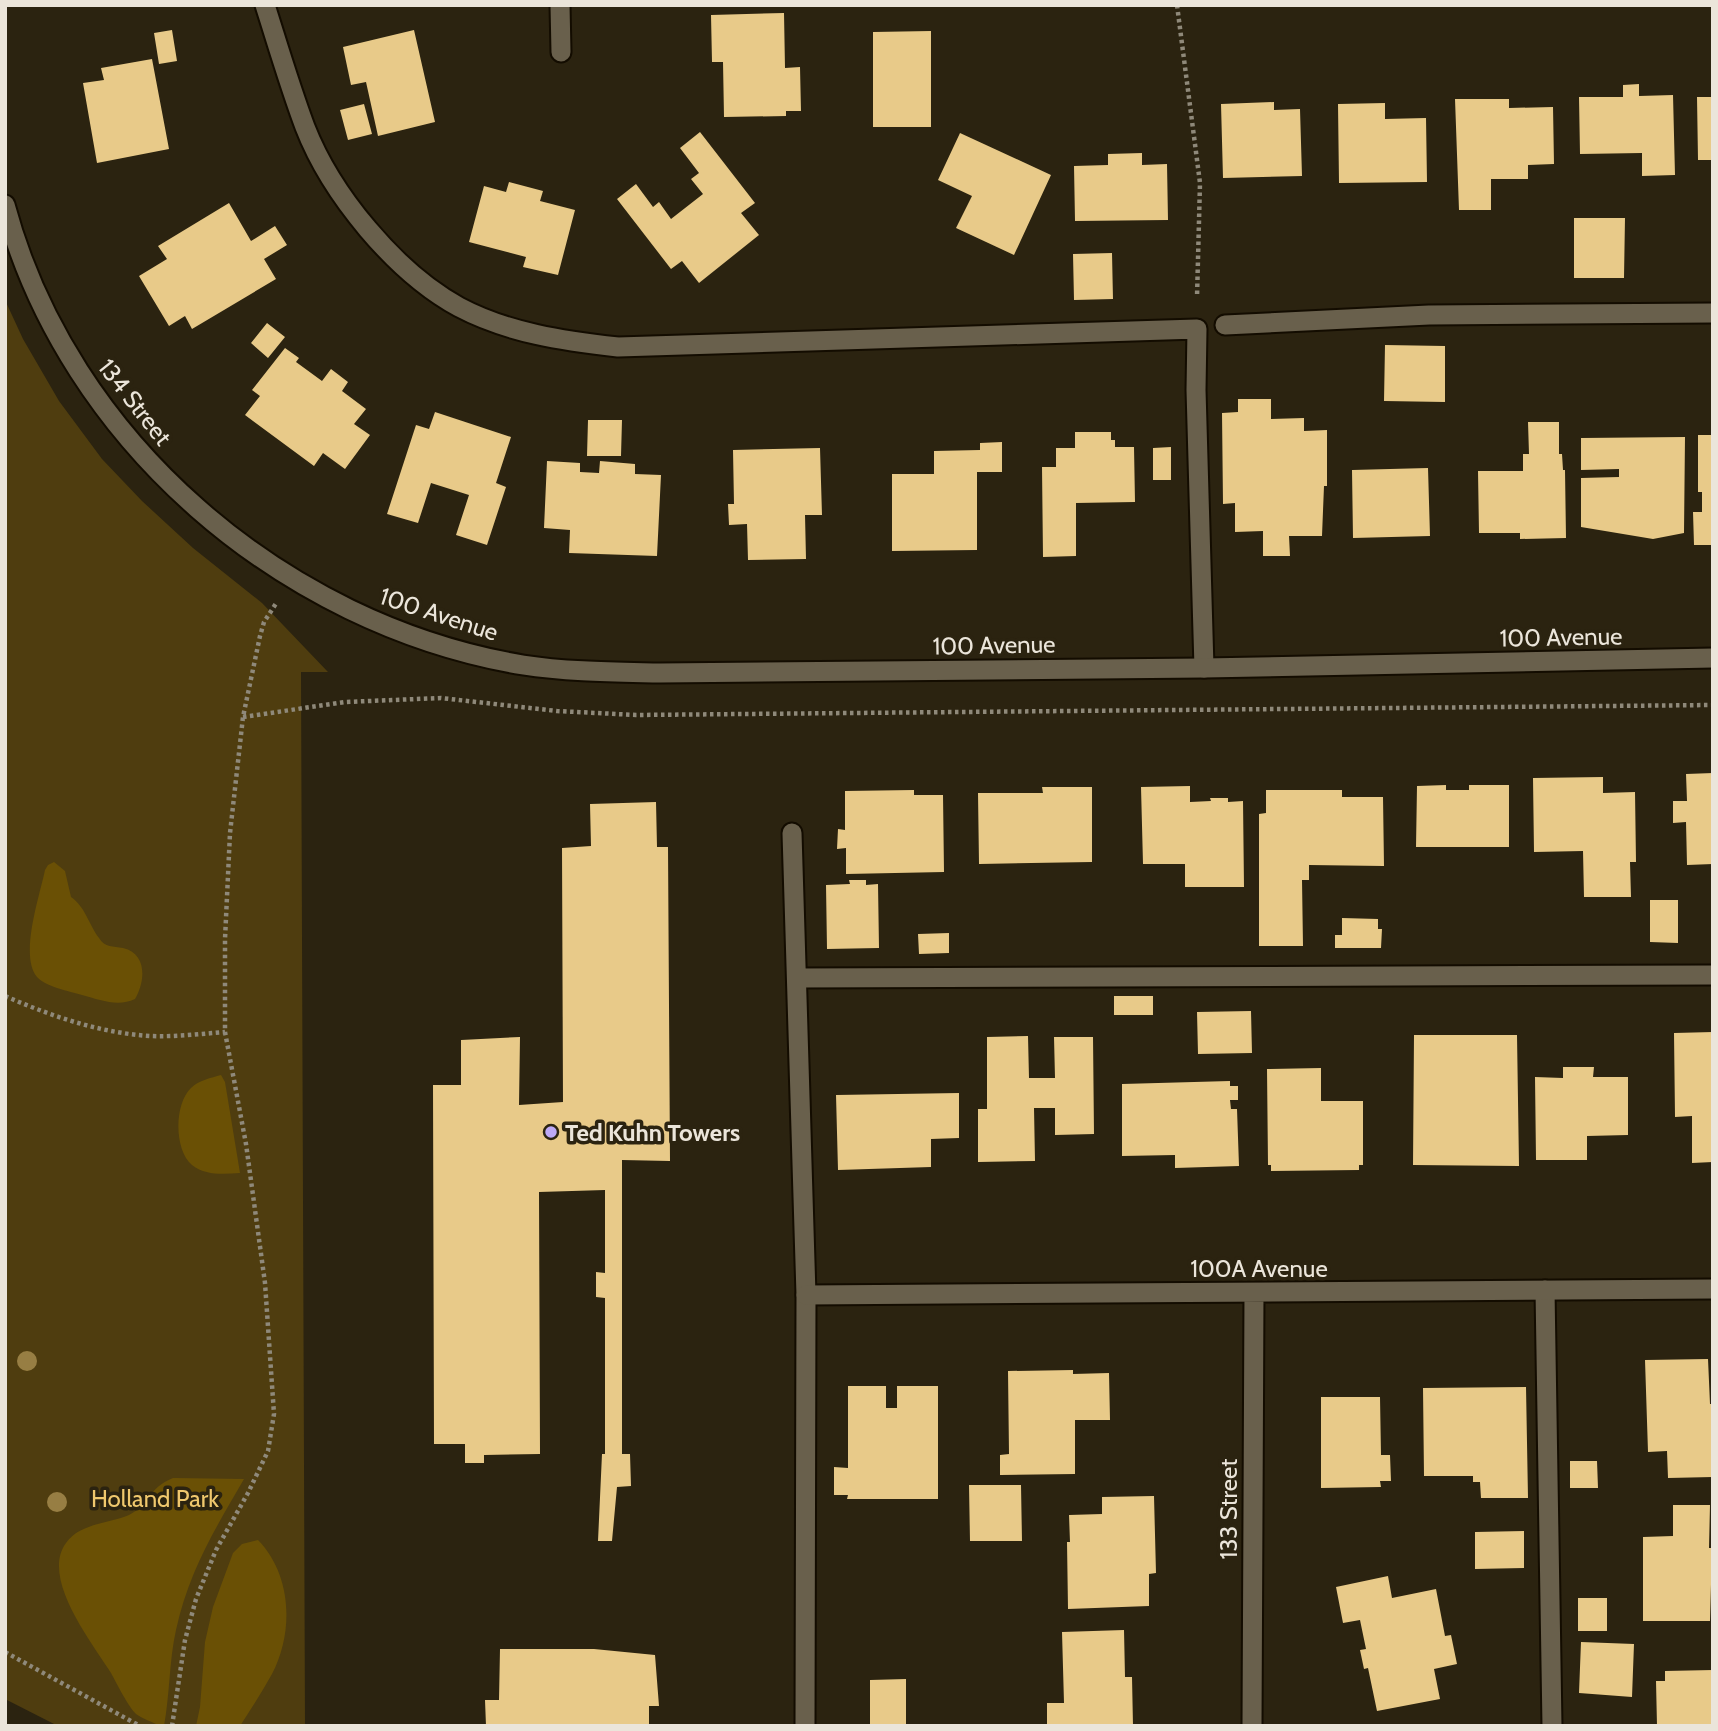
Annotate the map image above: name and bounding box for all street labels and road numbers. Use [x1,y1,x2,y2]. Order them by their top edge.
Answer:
street label: 134 Street [92,353,178,451]
street label: 100 Avenue [376,581,502,647]
street label: 100 Avenue [1499,621,1623,653]
street label: 100 Avenue [932,629,1056,661]
street label: 100A Avenue [1190,1254,1328,1283]
street label: 133 Street [1214,1459,1243,1559]

